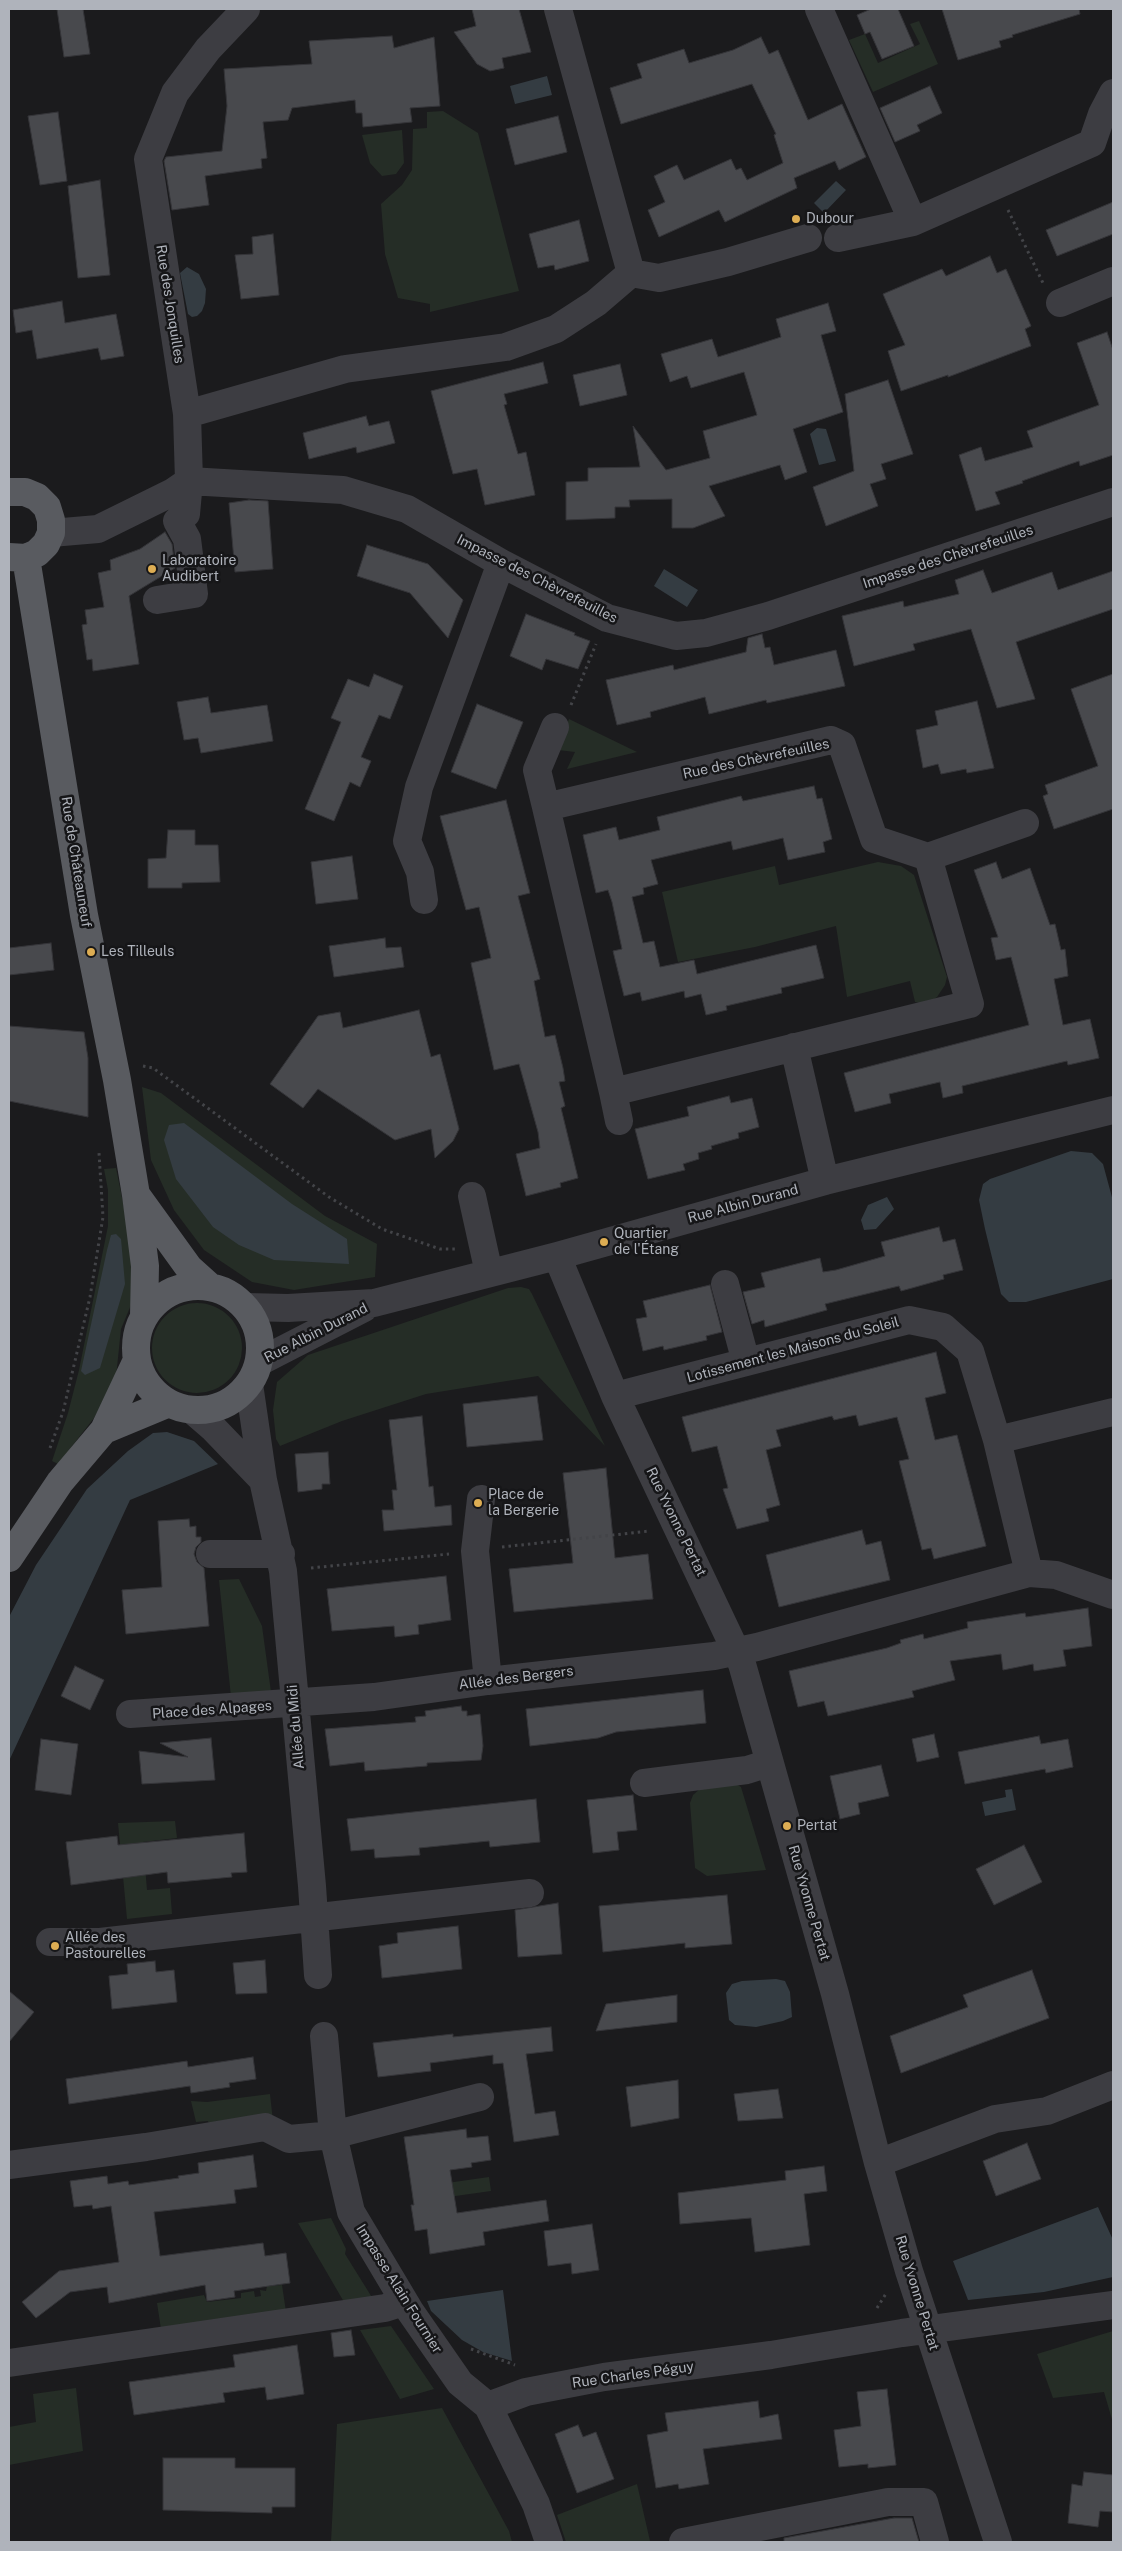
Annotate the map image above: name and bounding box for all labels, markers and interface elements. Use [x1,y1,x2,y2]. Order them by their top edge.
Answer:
place label: Dubour [806,211,854,227]
marker: Dubour [790,213,802,225]
street label: Rue des Jonquilles [152,243,188,365]
street label: Impasse des Chèvrefeuilles [861,522,1035,592]
street label: Impasse des Chèvrefeuilles [454,531,620,627]
place label: Laboratoire Audibert [162,553,237,586]
marker: Laboratoire Audibert [146,563,158,575]
street label: Rue des Chèvrefeuilles [681,735,831,783]
street label: Rue de Châteauneuf [57,795,95,929]
place label: Les Tilleuls [101,944,174,960]
marker: Les Tilleuls [85,946,97,958]
street label: Rue Albin Durand [686,1181,800,1227]
place label: Quartier de l'Étang [614,1226,679,1258]
marker: Quartier de l'Étang [598,1236,610,1248]
street label: Rue Albin Durand [262,1300,370,1366]
street label: Lotissement les Maisons du Soleil [685,1314,901,1386]
street label: Rue Yvonne Pertat [642,1465,710,1579]
place label: Place de la Bergerie [488,1487,559,1520]
marker: Place de la Bergerie [472,1497,484,1509]
street label: Allée des Bergers [458,1663,574,1693]
street label: Allée du Midi [284,1684,308,1770]
street label: Place des Alpages [152,1697,272,1723]
place label: Pertat [797,1818,837,1834]
marker: Pertat [781,1820,793,1832]
street label: Rue Yvonne Pertat [784,1843,834,1963]
place label: Allée des Pastourelles [65,1930,146,1962]
marker: Allée des Pastourelles [49,1940,61,1952]
street label: Impasse Alain Fournier [352,2221,446,2357]
street label: Rue Yvonne Pertat [892,2234,942,2352]
street label: Rue Charles Péguy [571,2358,695,2392]

